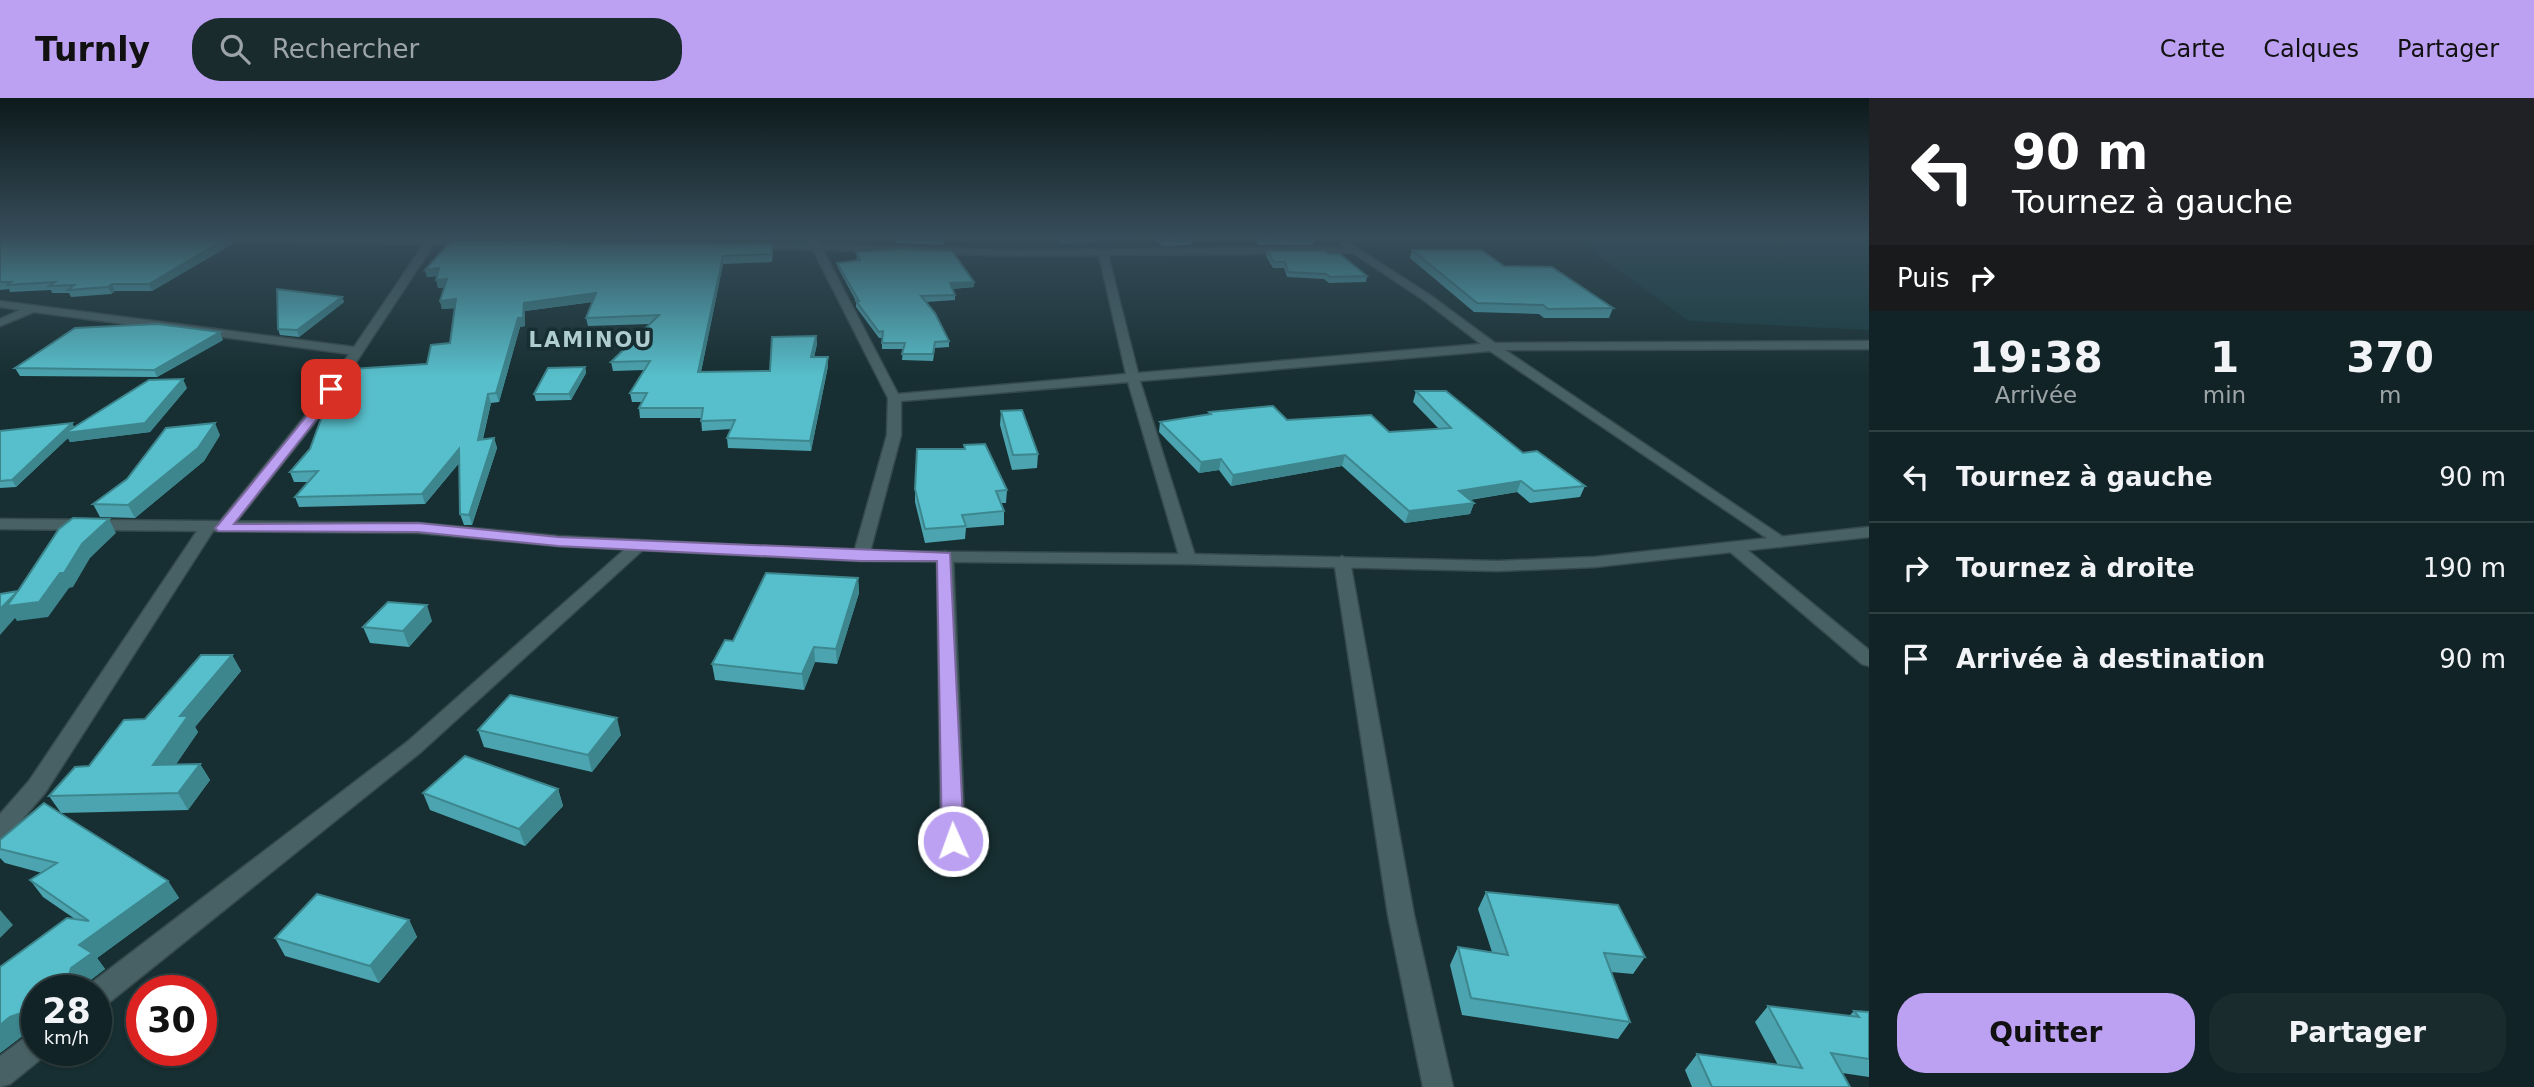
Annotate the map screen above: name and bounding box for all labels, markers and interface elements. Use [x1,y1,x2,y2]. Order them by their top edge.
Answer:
search box [192,18,682,81]
text: Turnly [35,30,150,69]
icon: search [216,30,254,68]
text: Rechercher [272,34,419,64]
text: Carte [2160,35,2225,63]
text: Calques [2263,35,2359,63]
text: Partager [2397,35,2499,63]
text: 90 m [2012,124,2148,181]
icon: left [1897,126,1988,217]
text: Tournez à gauche [2012,183,2293,221]
icon: right [1963,259,2001,297]
text: Puis [1897,263,1949,293]
district label: LAMINOU [529,328,653,352]
text: 19:38 [1969,333,2103,382]
text: 1 [2210,333,2239,382]
text: 370 [2346,333,2434,382]
pin [301,359,361,419]
icon: arrive [312,370,350,408]
text: Arrivée [1995,382,2077,408]
text: min [2203,382,2246,408]
text: m [2379,382,2401,408]
icon: left [1897,458,1935,496]
text: Tournez à gauche [1956,462,2213,492]
text: 90 m [2439,462,2506,492]
icon: right [1897,549,1935,587]
text: Tournez à droite [1956,553,2195,583]
text: 190 m [2423,553,2506,583]
icon: arrive [1897,640,1935,678]
text: Arrivée à destination [1956,644,2265,674]
text: 90 m [2439,644,2506,674]
position arrow [916,804,990,878]
speed limit sign: 30 [126,975,217,1066]
text: 28 [42,991,91,1031]
button: Quitter [1897,993,2195,1073]
button: Partager [2209,993,2506,1073]
text: km/h [44,1027,89,1048]

